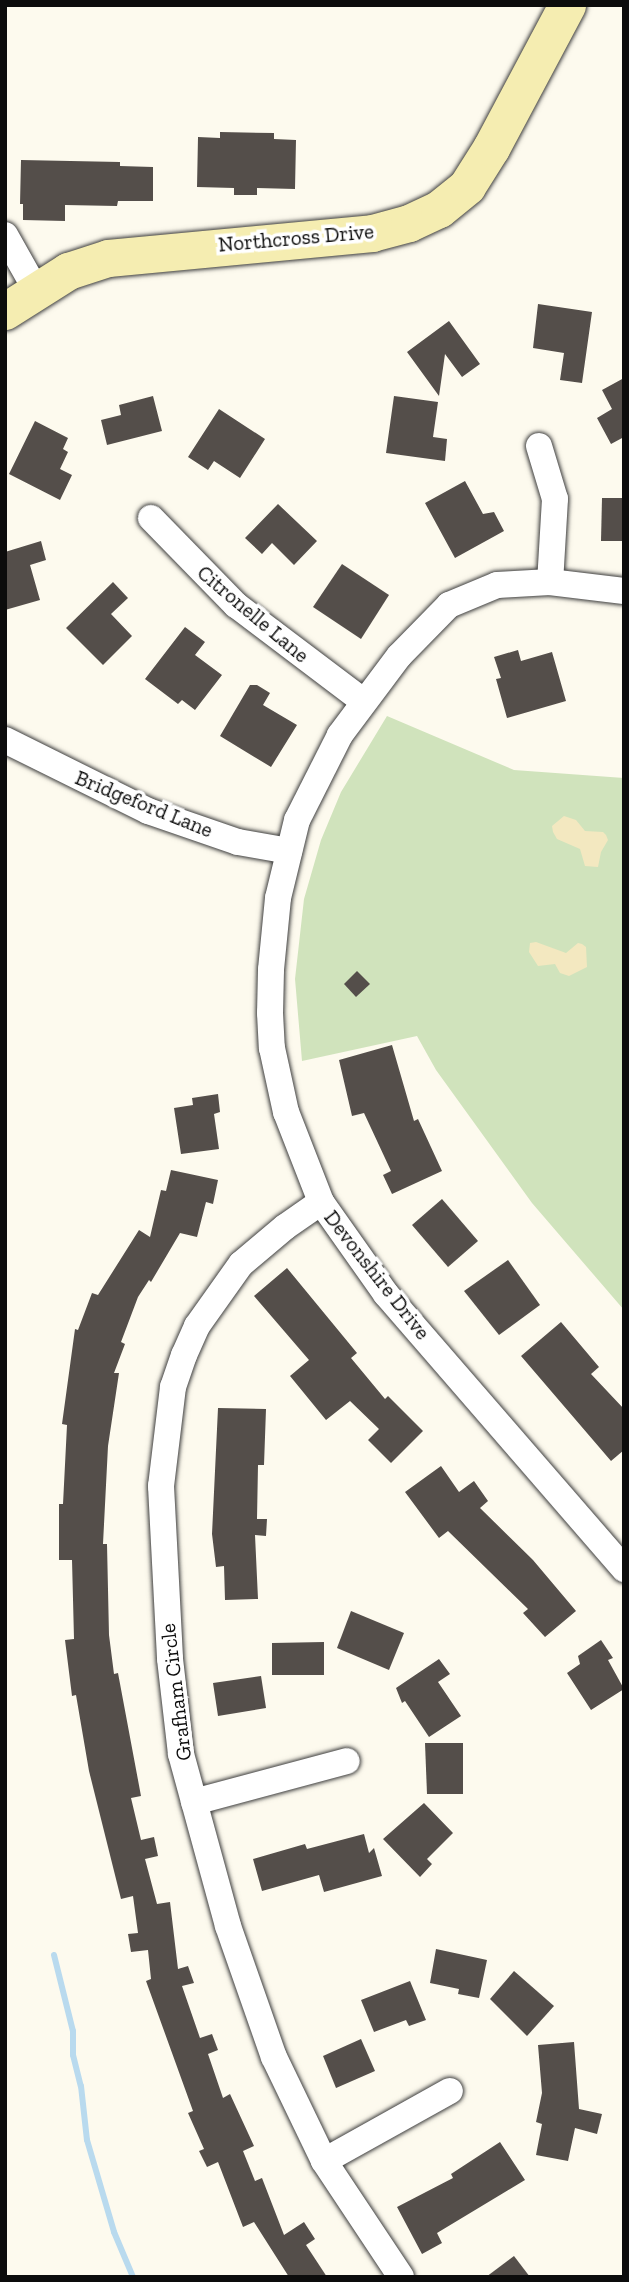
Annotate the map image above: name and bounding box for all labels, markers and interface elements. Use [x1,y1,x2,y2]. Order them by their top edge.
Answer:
street label: Northcross Drive [217,219,375,257]
street label: Citronelle Lane [192,560,314,668]
street label: Bridgeford Lane [71,765,217,843]
street label: Devonshire Drive [319,1205,435,1345]
street label: Grafham Circle [155,1622,197,1762]

